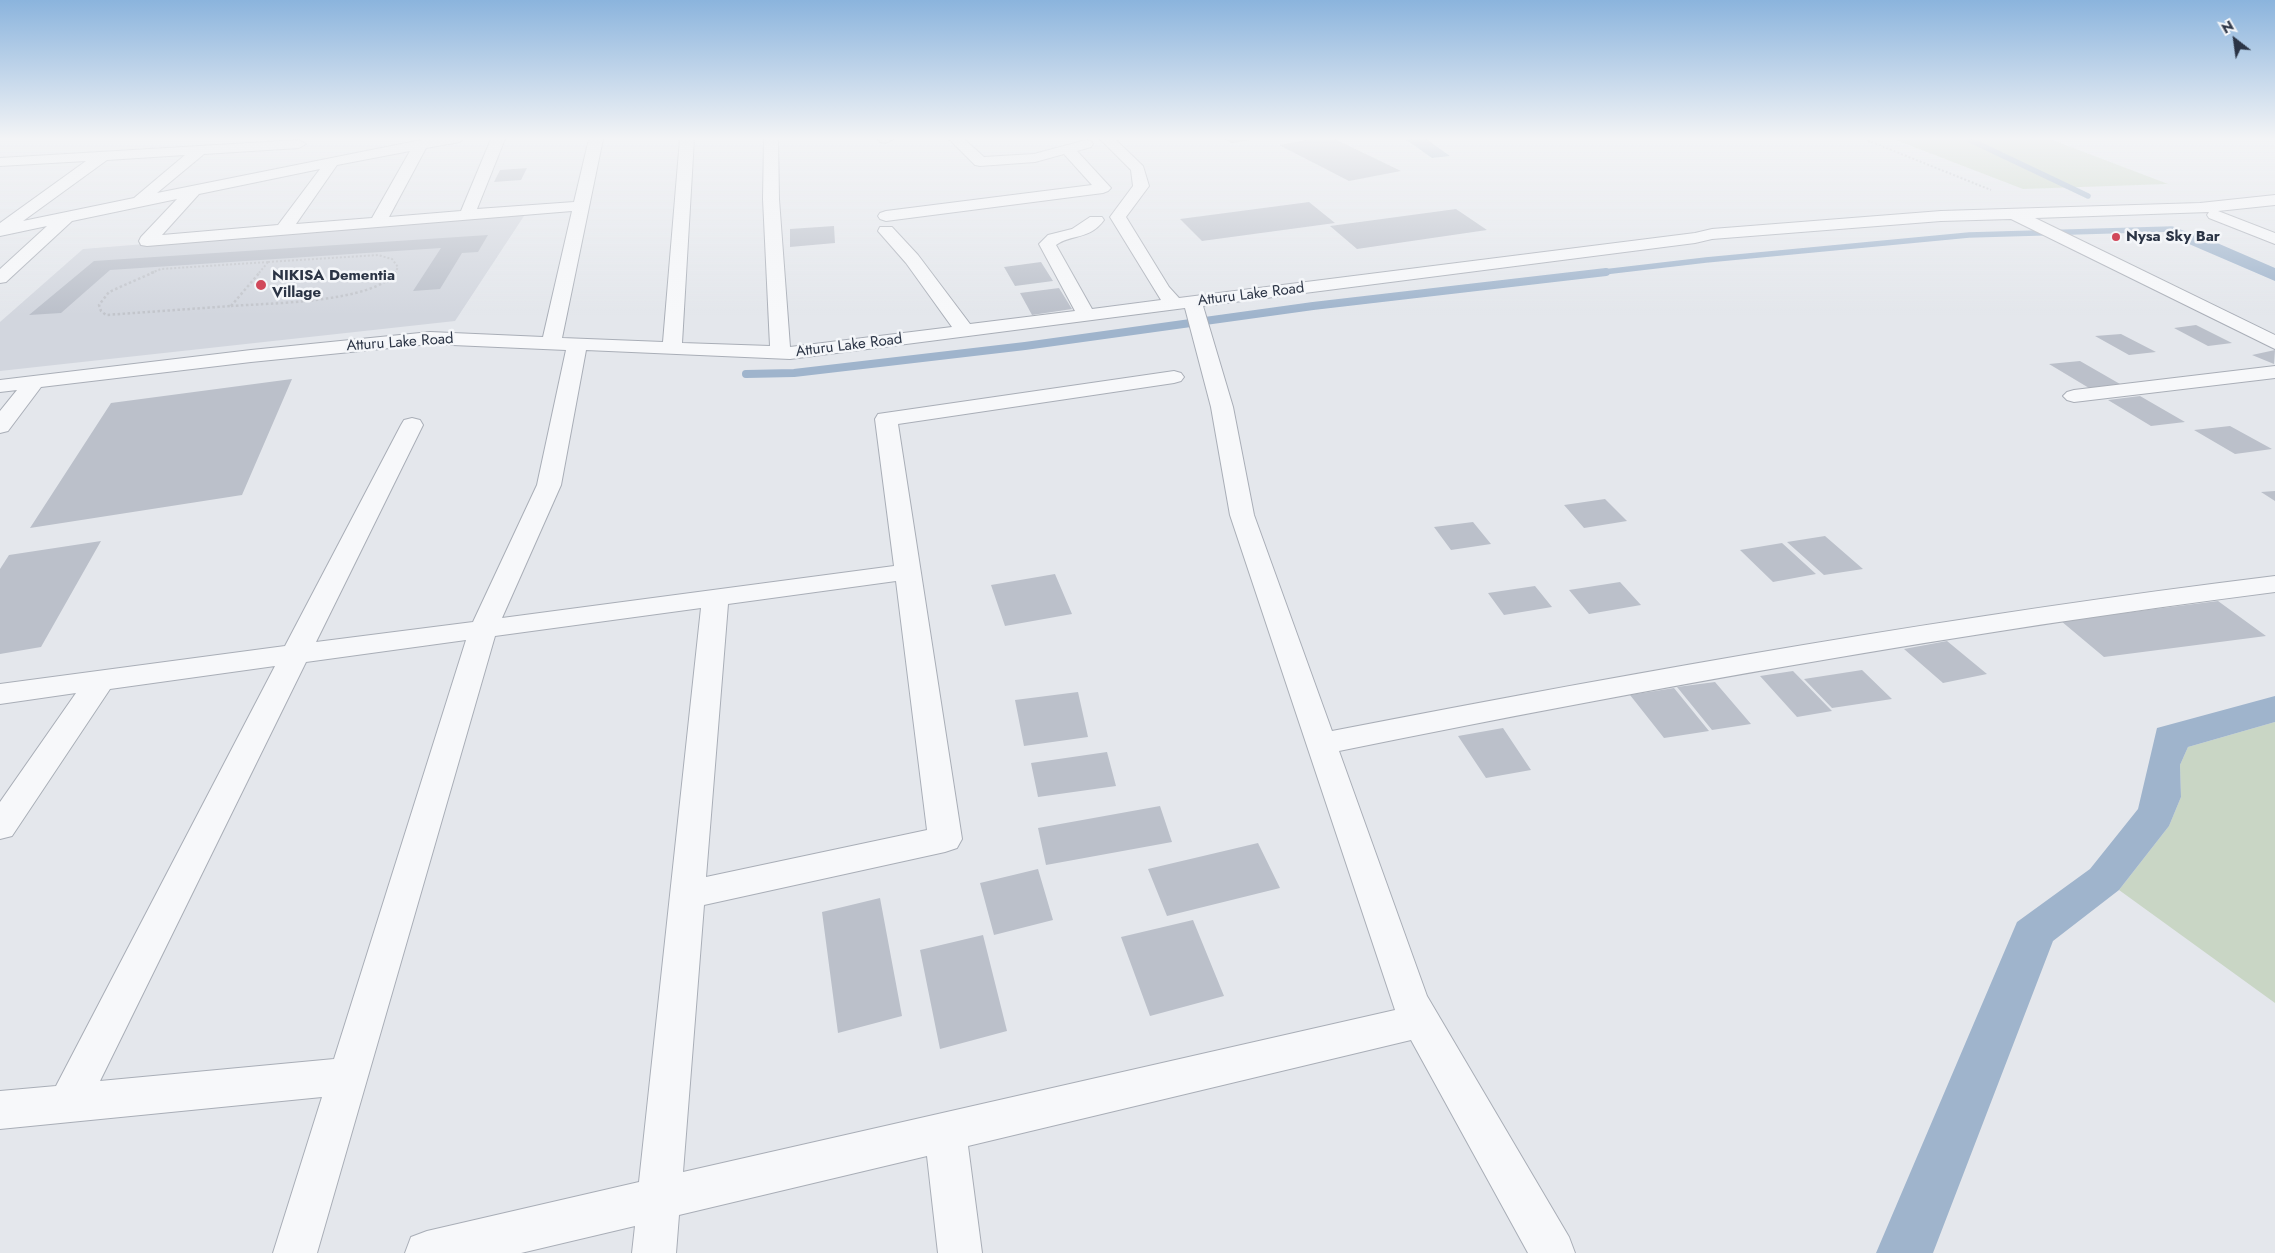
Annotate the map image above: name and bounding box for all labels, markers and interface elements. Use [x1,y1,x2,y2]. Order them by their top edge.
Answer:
north arrow [2210,15,2260,65]
text: N [2218,16,2237,38]
place label: Nysa Sky Bar [2126,228,2220,246]
marker: Nysa Sky Bar [2110,231,2122,243]
place label: NIKISA Dementia Village [272,267,395,302]
marker: NIKISA Dementia Village [254,278,268,292]
street label: Atturu Lake Road [1197,280,1305,310]
street label: Atturu Lake Road [346,330,454,356]
street label: Atturu Lake Road [795,331,903,361]

